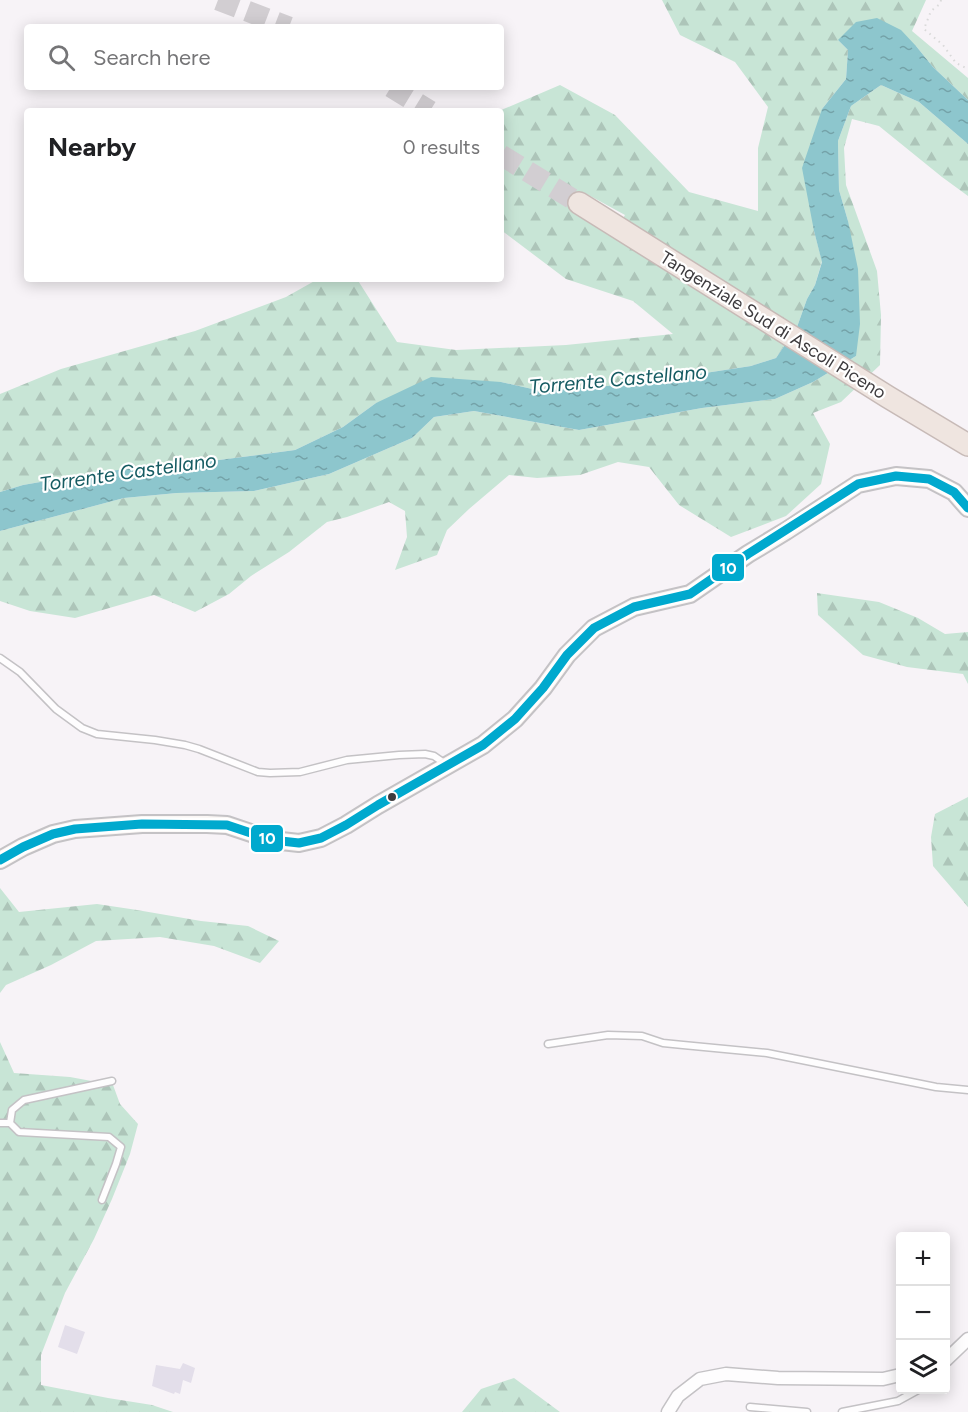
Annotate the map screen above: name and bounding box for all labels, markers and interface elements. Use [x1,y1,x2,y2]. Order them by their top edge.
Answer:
search box [24,24,504,90]
icon: search [45,41,78,74]
text: Search here [93,44,211,71]
text: Nearby [48,131,136,163]
text: 0 results [403,135,480,159]
street label: Tangenziale Sud di Ascoli Piceno [656,246,890,404]
water label: Torrente Castellano [528,359,708,399]
water label: Torrente Castellano [38,448,218,496]
line badge: 10 [711,553,745,582]
text: 10 [719,559,737,578]
unlabelled marker [386,791,398,803]
line badge: 10 [250,824,284,853]
text: 10 [258,829,276,848]
map controls [896,1232,950,1394]
button: + [896,1232,950,1286]
button: − [896,1286,950,1340]
button: layers [896,1340,950,1394]

